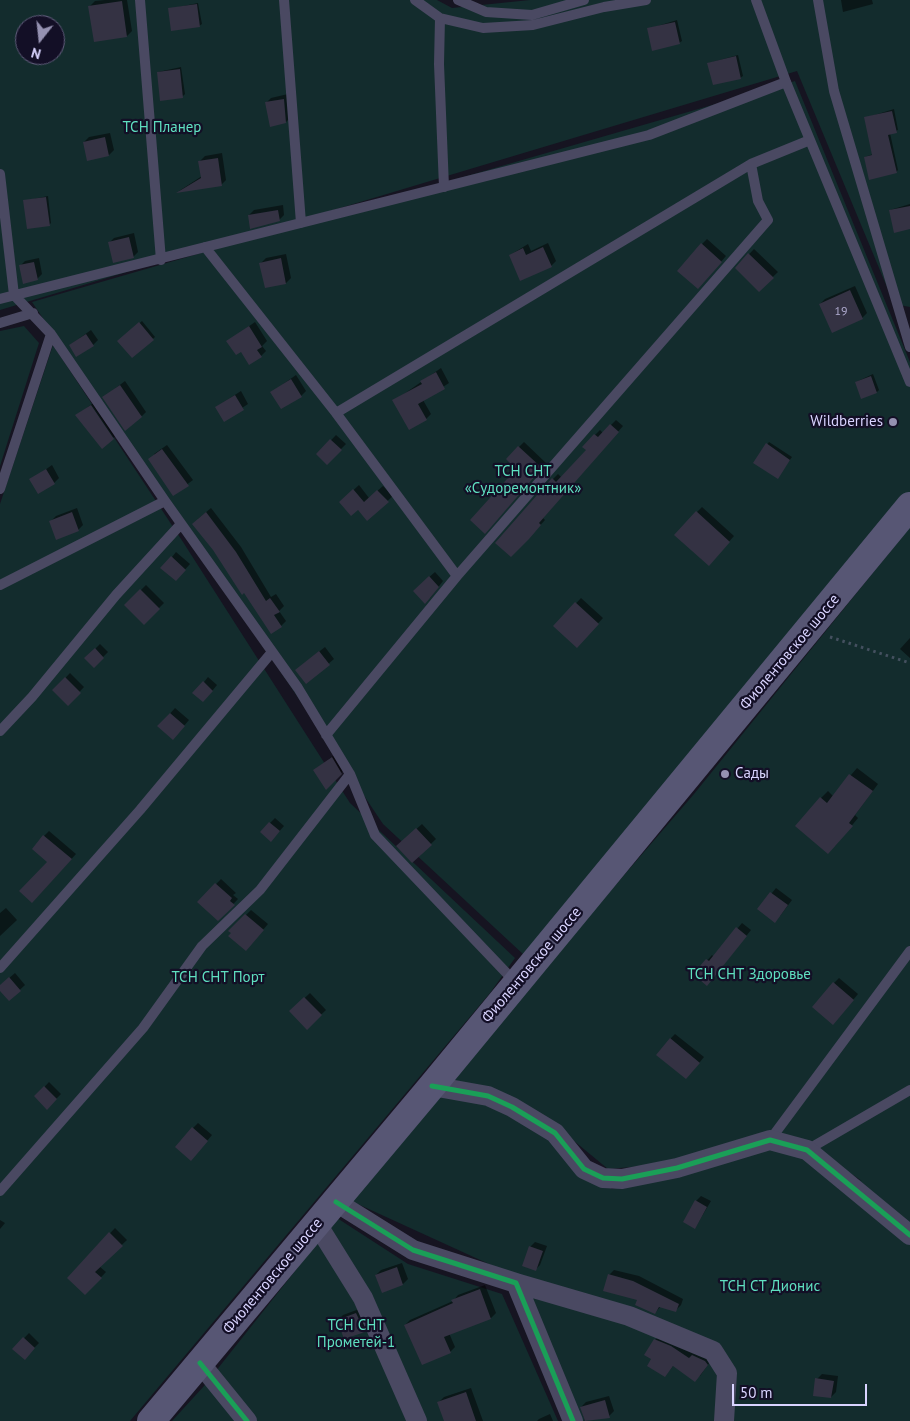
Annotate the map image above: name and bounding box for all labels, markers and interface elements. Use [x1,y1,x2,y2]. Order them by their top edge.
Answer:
north arrow [15,15,65,65]
text: N [29,44,43,63]
park label: ТСН Планер [123,119,201,137]
house number: 19 [834,305,848,319]
place label: Wildberries [810,413,883,431]
marker: Wildberries [887,416,899,428]
park label: ТСН СНТ «Судоремонтник» [465,463,581,498]
street label: Фиолентовское шоссе [736,591,844,713]
place label: Сады [735,765,769,783]
marker: Сады [719,768,731,780]
street label: Фиолентовское шоссе [478,904,586,1026]
park label: ТСН СНТ Здоровье [687,966,811,984]
park label: ТСН СНТ Порт [172,969,264,987]
street label: Фиолентовское шоссе [219,1215,327,1337]
park label: ТСН СТ Дионис [720,1278,820,1296]
park label: ТСН СНТ Прометей-1 [317,1317,395,1352]
scale bar [735,1374,870,1406]
text: 50 m [740,1383,773,1402]

